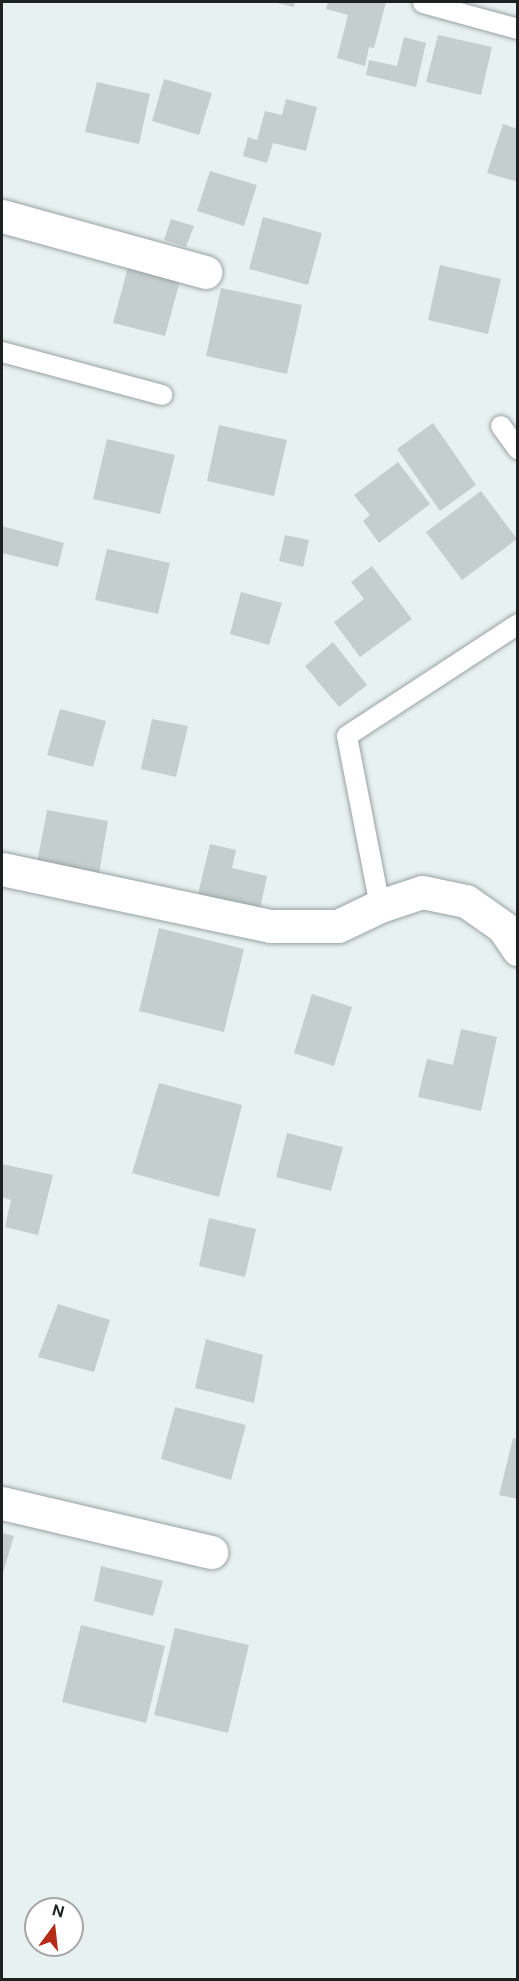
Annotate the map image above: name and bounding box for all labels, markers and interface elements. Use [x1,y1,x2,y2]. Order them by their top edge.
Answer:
north arrow [24,1897,84,1957]
text: N [50,1899,67,1923]

